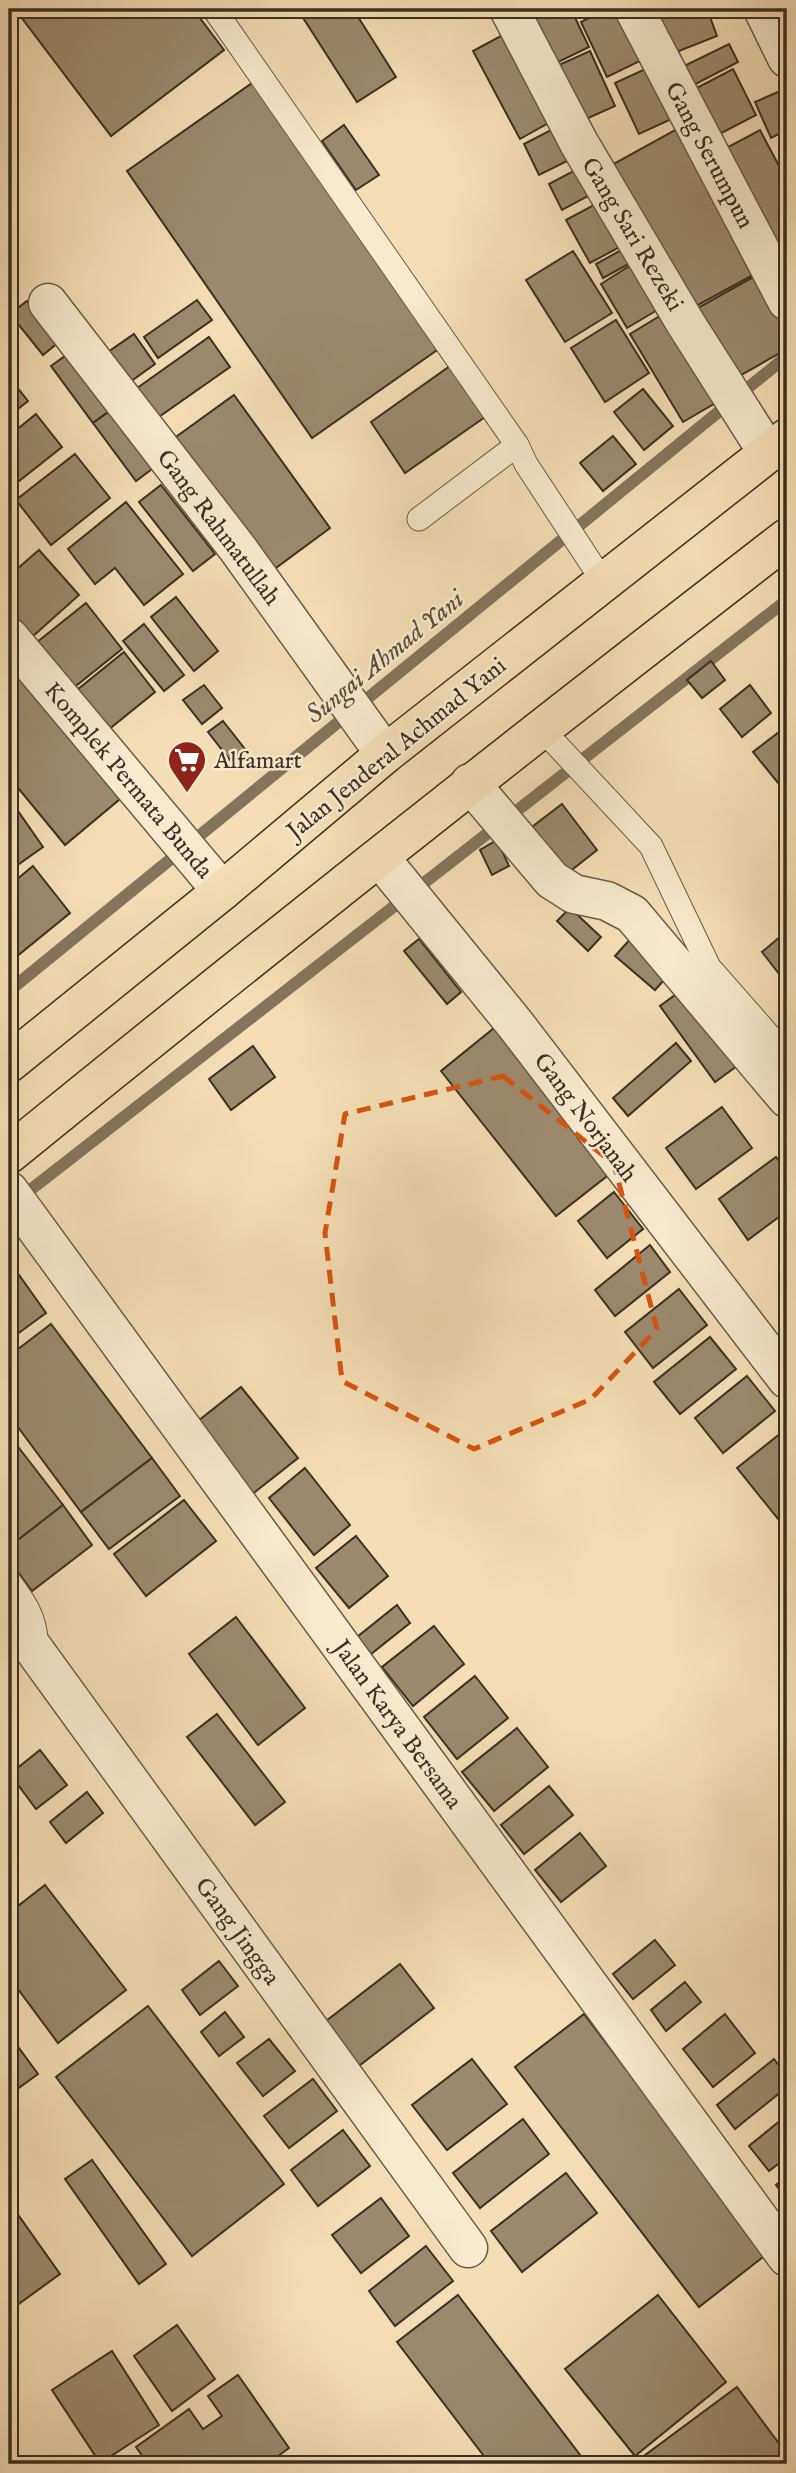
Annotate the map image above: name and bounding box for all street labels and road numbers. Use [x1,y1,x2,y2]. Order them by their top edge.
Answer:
street label: Gang Serumpun [657,77,760,235]
street label: Gang Sari Rezeki [574,152,690,317]
street label: Gang Rahmatullah [149,444,287,612]
street label: Jalan Jenderal Achmad Yani [278,651,513,849]
street label: Komplek Permata Bunda [36,676,220,886]
street label: Gang Norjanah [526,1047,644,1189]
street label: Jalan Karya Bersama [323,1632,469,1816]
street label: Gang Jingga [187,1872,287,1992]

